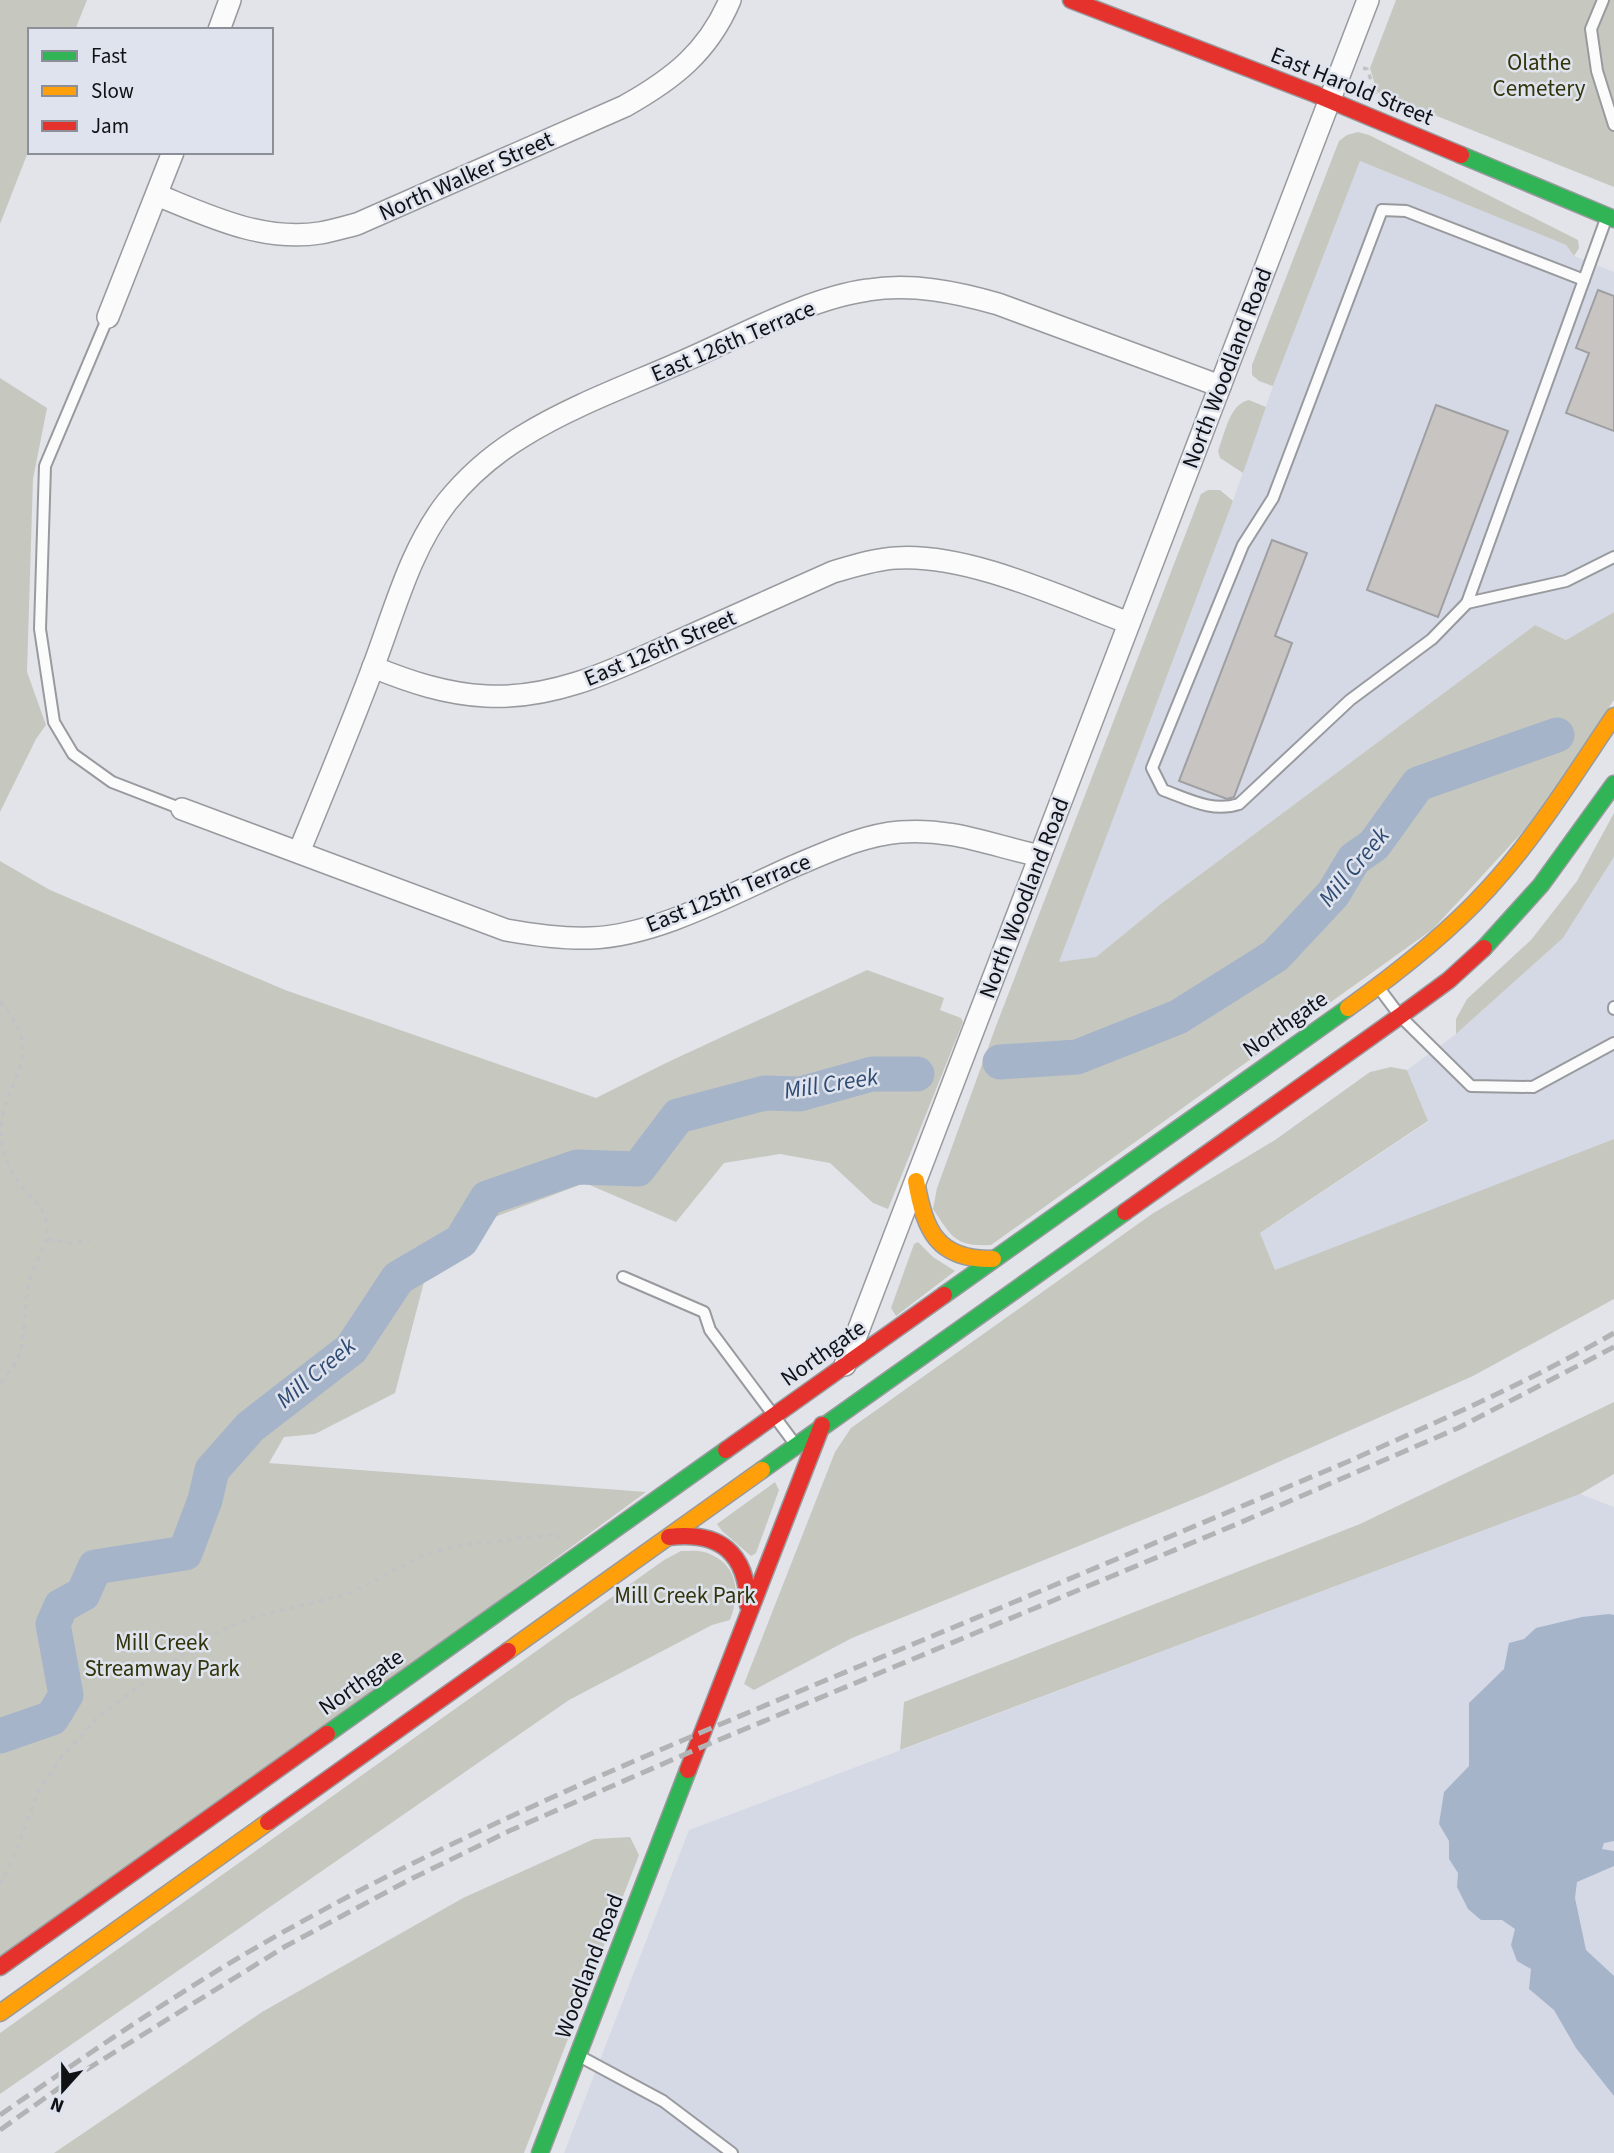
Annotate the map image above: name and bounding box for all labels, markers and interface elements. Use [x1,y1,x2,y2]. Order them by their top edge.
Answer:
legend [28,28,273,154]
street label: East Harold Street [1266,38,1439,134]
text: Fast [91,41,127,71]
park label: Olathe Cemetery [1493,46,1586,105]
text: Slow [91,76,134,106]
text: Jam [91,111,129,141]
street label: North Walker Street [373,123,559,229]
street label: North Woodland Road [1173,263,1281,473]
street label: East 126th Terrace [646,292,820,390]
street label: East 126th Street [579,601,741,695]
street label: North Woodland Road [970,793,1078,1003]
water label: Mill Creek [1310,819,1398,915]
street label: East 125th Terrace [641,845,815,941]
street label: Northgate [1236,983,1334,1065]
water label: Mill Creek [781,1059,881,1109]
street label: Northgate [774,1312,872,1394]
water label: Mill Creek [268,1329,364,1417]
park label: Mill Creek Park [614,1579,756,1612]
park label: Mill Creek Streamway Park [84,1626,240,1685]
street label: Northgate [312,1641,410,1723]
street label: Woodland Road [546,1889,632,2043]
north arrow [28,2055,98,2125]
text: N [47,2090,68,2119]

